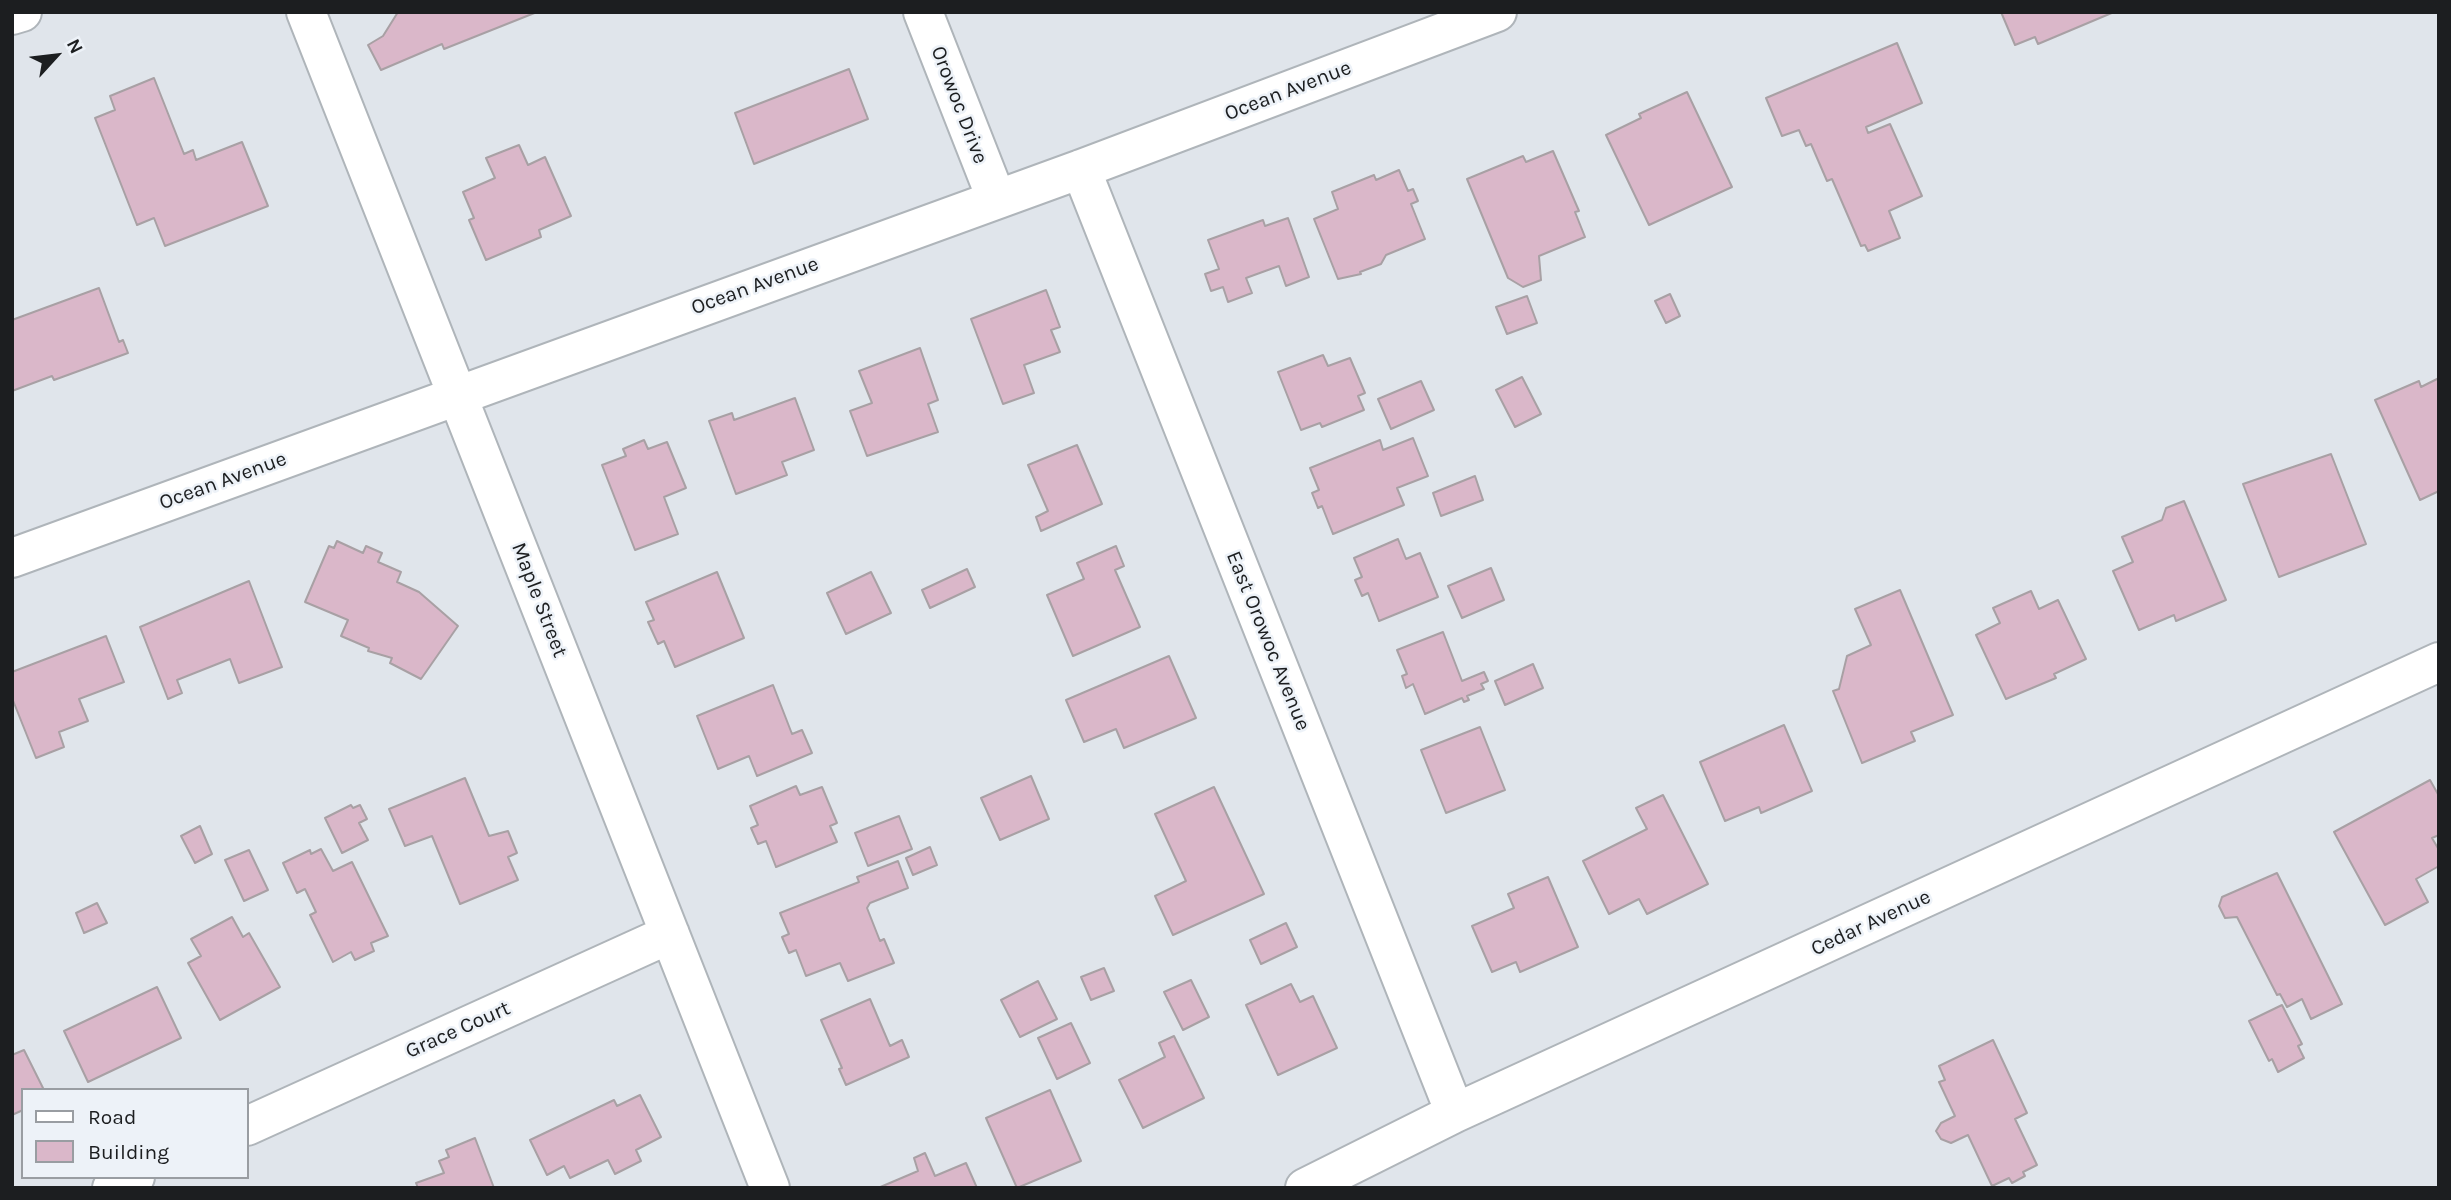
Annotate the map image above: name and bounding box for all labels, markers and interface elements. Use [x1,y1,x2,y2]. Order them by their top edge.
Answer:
north arrow [21,21,91,91]
text: N [62,35,88,58]
street label: Orowoc Drive [925,43,993,167]
street label: Ocean Avenue [1221,55,1355,127]
street label: Ocean Avenue [688,251,822,321]
street label: Ocean Avenue [156,446,290,516]
street label: Maple Street [506,539,572,661]
street label: East Orowoc Avenue [1220,547,1316,735]
street label: Cedar Avenue [1807,884,1935,962]
street label: Grace Court [402,996,514,1064]
legend [21,1088,248,1179]
text: Road [88,1105,136,1129]
text: Building [88,1140,169,1164]

